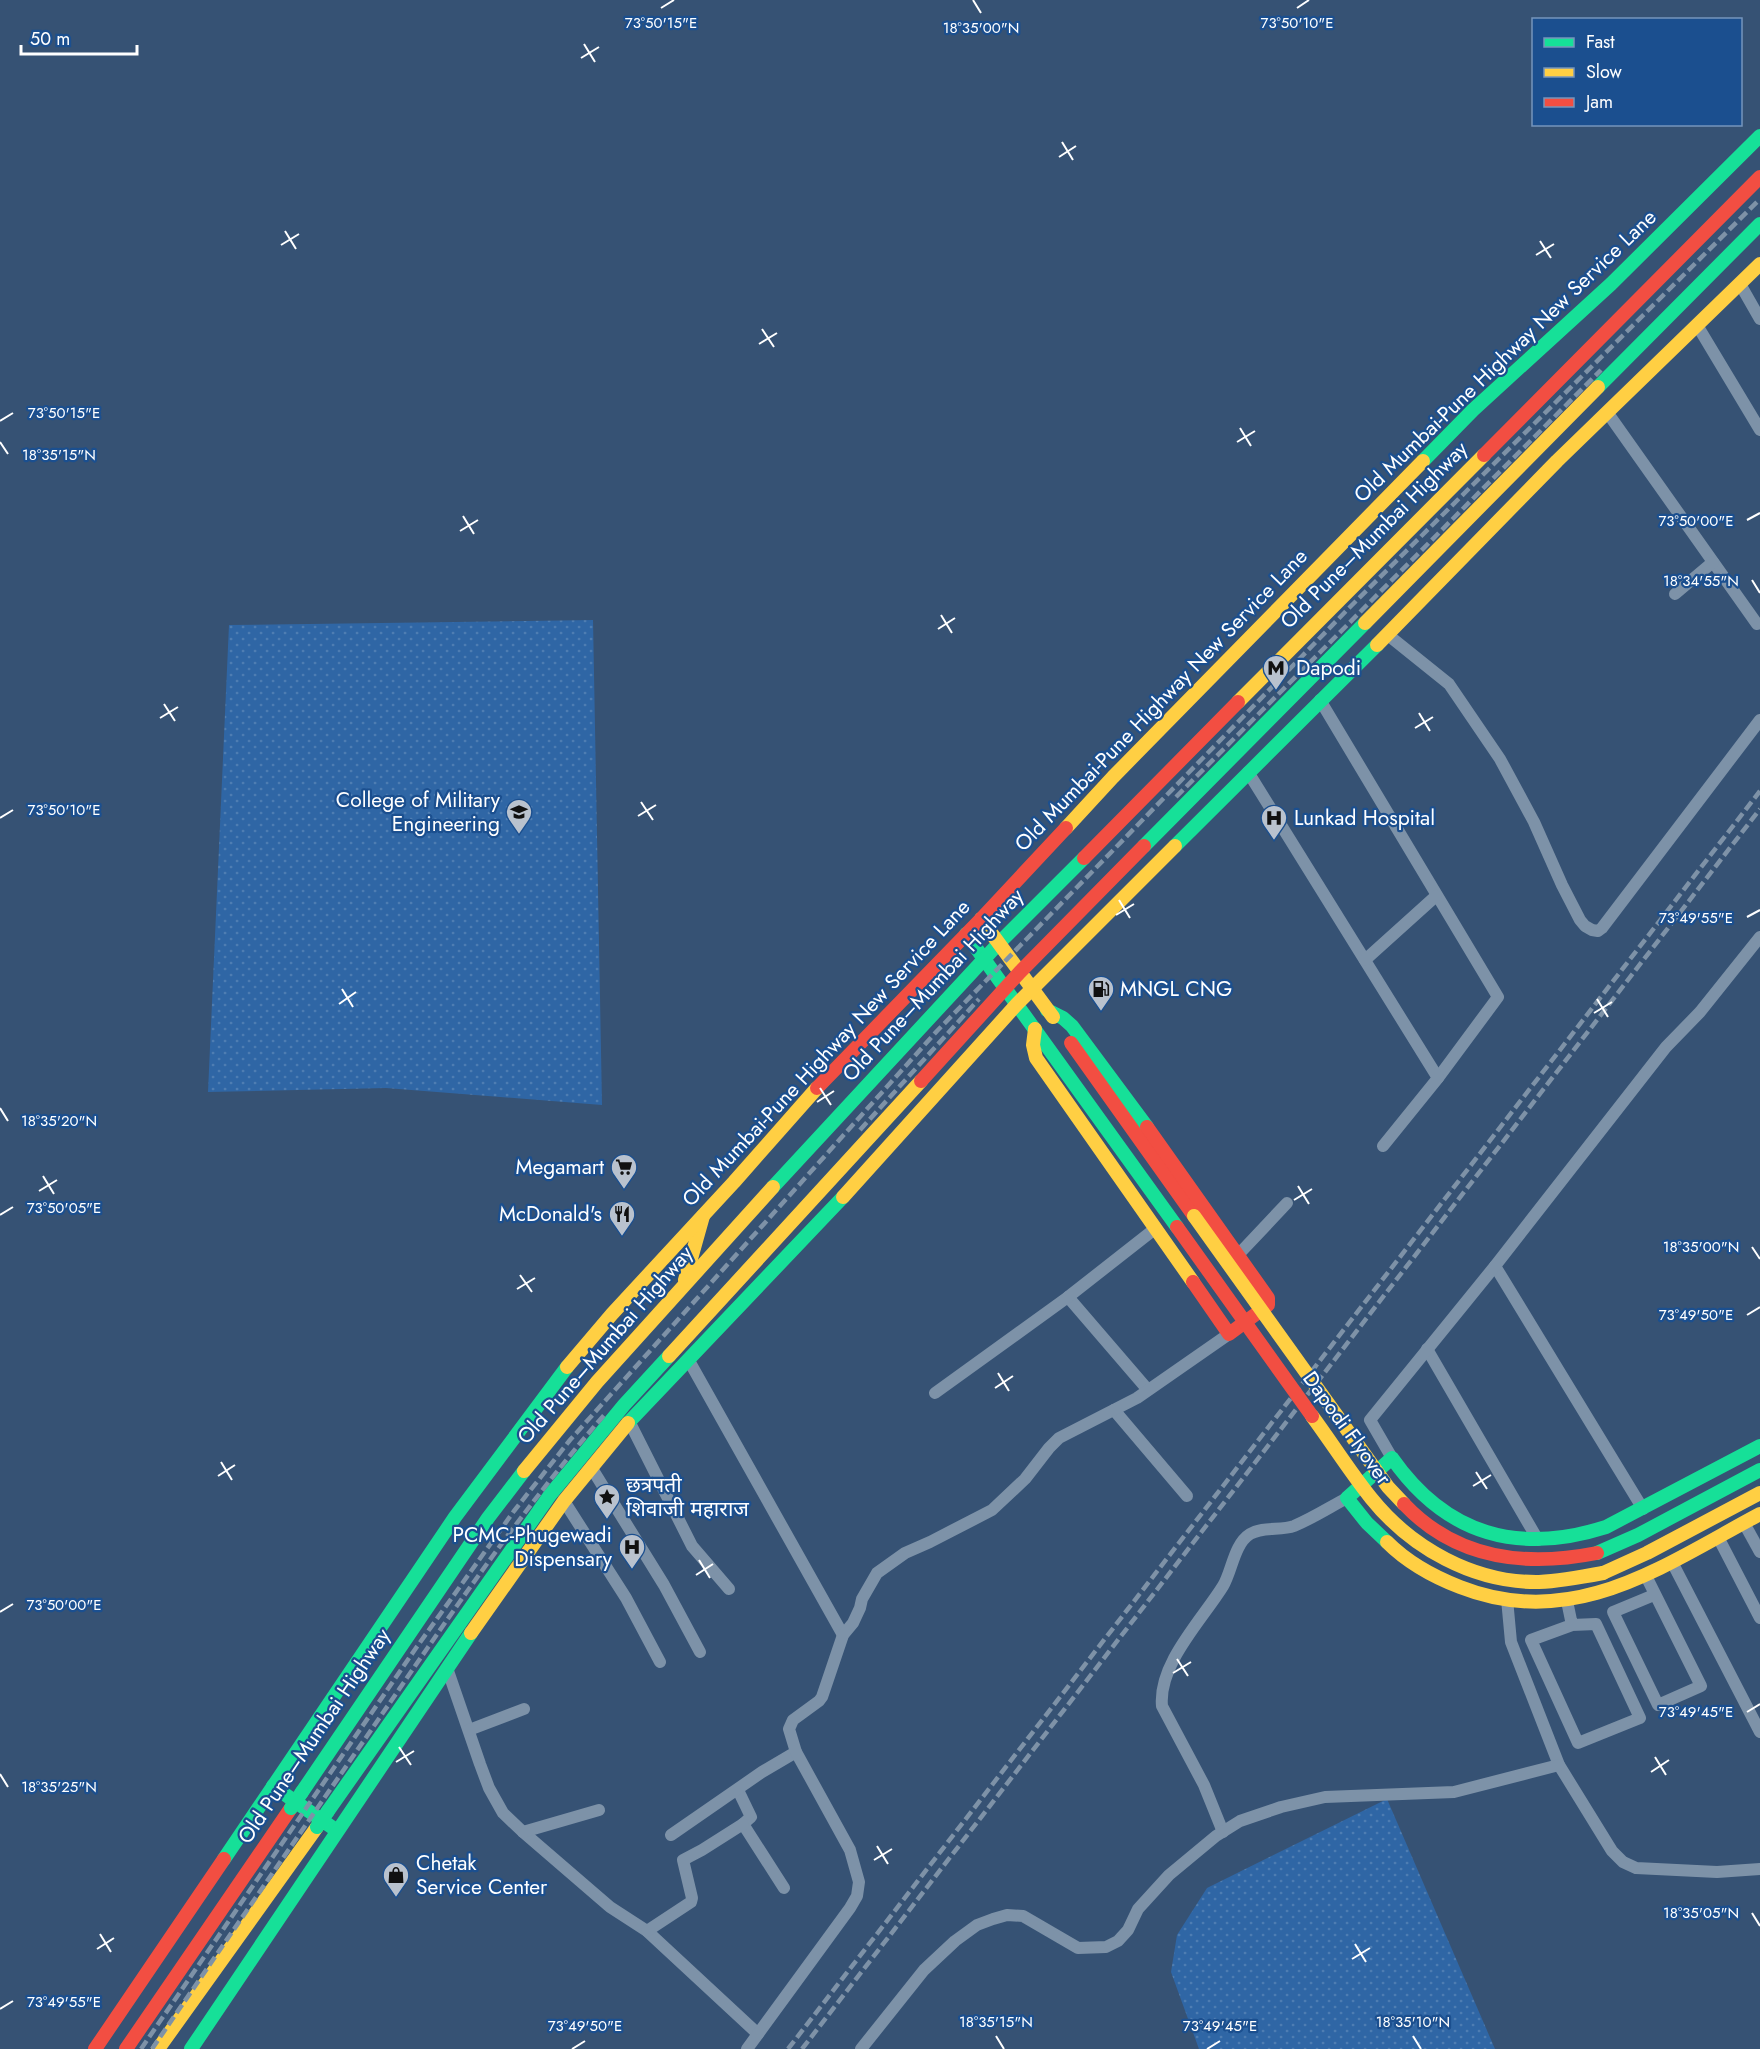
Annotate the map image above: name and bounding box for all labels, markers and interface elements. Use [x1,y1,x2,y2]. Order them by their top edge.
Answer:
text: 73°50'15"E [625,12,697,34]
text: 73°50'10"E [1261,12,1333,34]
text: 18°35'00"N [943,17,1019,39]
scale bar [21,18,136,56]
legend [1532,18,1742,126]
text: 50 m [30,26,70,52]
text: Fast [1586,29,1615,55]
text: Slow [1586,59,1623,85]
text: Jam [1584,89,1613,115]
street label: Old Mumbai-Pune Highway New Service Lane [1347,203,1663,509]
text: 73°50'15"E [28,402,100,424]
street label: Old Pune–Mumbai Highway [1273,434,1475,636]
text: 18°35'15"N [22,444,96,466]
text: 73°50'00"E [1658,510,1734,532]
street label: Old Mumbai-Pune Highway New Service Lane [1008,542,1314,858]
text: 18°34'55"N [1663,570,1739,592]
metro station icon: Dapodi [1261,653,1291,691]
place label: Dapodi [1296,653,1361,683]
place label: College of Military Engineering [336,785,501,839]
school or university icon: College of Military Engineering [504,797,534,835]
text: 73°50'10"E [28,799,100,821]
hospital icon: Lunkad Hospital [1259,803,1289,841]
place label: Lunkad Hospital [1294,803,1435,833]
street label: Old Pune–Mumbai Highway [835,881,1031,1088]
street label: Old Mumbai-Pune Highway New Service Lane [675,893,977,1213]
text: 73°49'55"E [1659,907,1733,929]
fuel station icon: MNGL CNG [1086,974,1116,1012]
place label: MNGL CNG [1120,974,1232,1004]
text: 18°35'20"N [21,1110,97,1132]
place label: Megamart [515,1152,604,1182]
supermarket icon: Megamart [609,1152,639,1190]
text: 73°50'05"E [27,1197,101,1219]
place label: McDonald's [499,1199,602,1229]
restaurant icon: McDonald's [607,1199,637,1237]
text: 18°35'00"N [1663,1236,1739,1258]
street label: Old Pune–Mumbai Highway [510,1239,700,1451]
text: 73°49'50"E [1659,1304,1733,1326]
street label: Dapodi Flyover [1296,1365,1399,1492]
place label: छत्रपती शिवाजी महाराज [626,1470,749,1524]
place icon: छत्रपती शिवाजी महाराज [592,1482,622,1520]
place label: PCMC-Phugewadi Dispensary [452,1520,613,1574]
hospital icon: PCMC-Phugewadi Dispensary [617,1532,647,1570]
text: 73°50'00"E [26,1594,102,1616]
street label: Old Pune–Mumbai Highway [230,1622,398,1850]
text: 73°49'45"E [1659,1701,1733,1723]
text: 18°35'25"N [21,1776,97,1798]
place label: Chetak Service Center [416,1848,548,1902]
shop icon: Chetak Service Center [381,1860,411,1898]
text: 18°35'05"N [1663,1902,1739,1924]
text: 73°49'55"E [27,1991,101,2013]
text: 18°35'15"N [959,2011,1033,2033]
text: 18°35'10"N [1376,2011,1450,2033]
text: 73°49'50"E [548,2015,622,2037]
text: 73°49'45"E [1183,2015,1257,2037]

